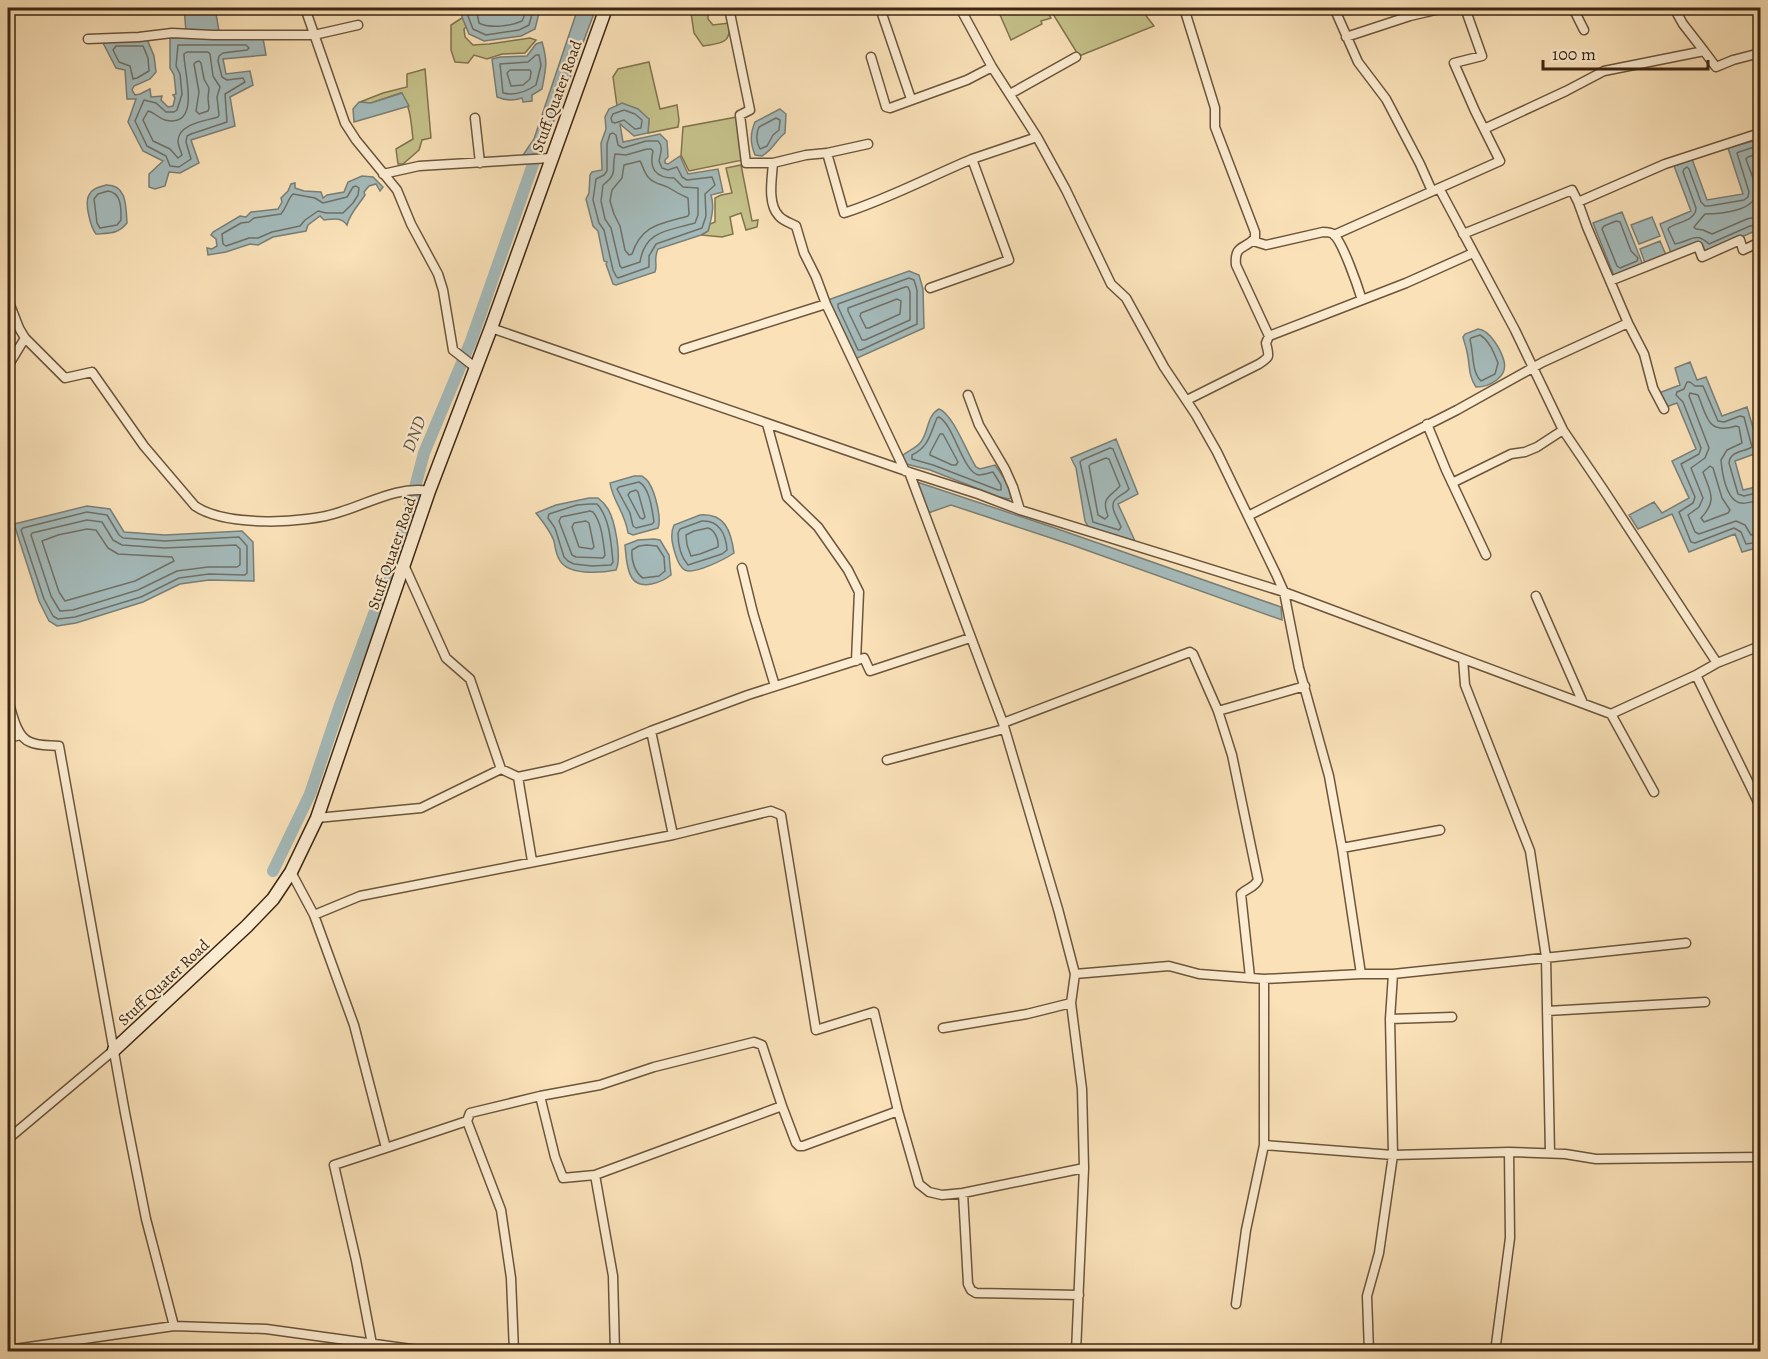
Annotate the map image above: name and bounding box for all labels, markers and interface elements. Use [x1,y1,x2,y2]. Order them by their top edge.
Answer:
scale bar [1543,33,1708,71]
street label: Stuff Quater Road [526,37,588,156]
text: 100 m [1552,42,1596,66]
water label: DND [396,413,432,455]
street label: Stuff Quater Road [362,494,422,613]
street label: Stuff Quater Road [113,934,215,1031]

